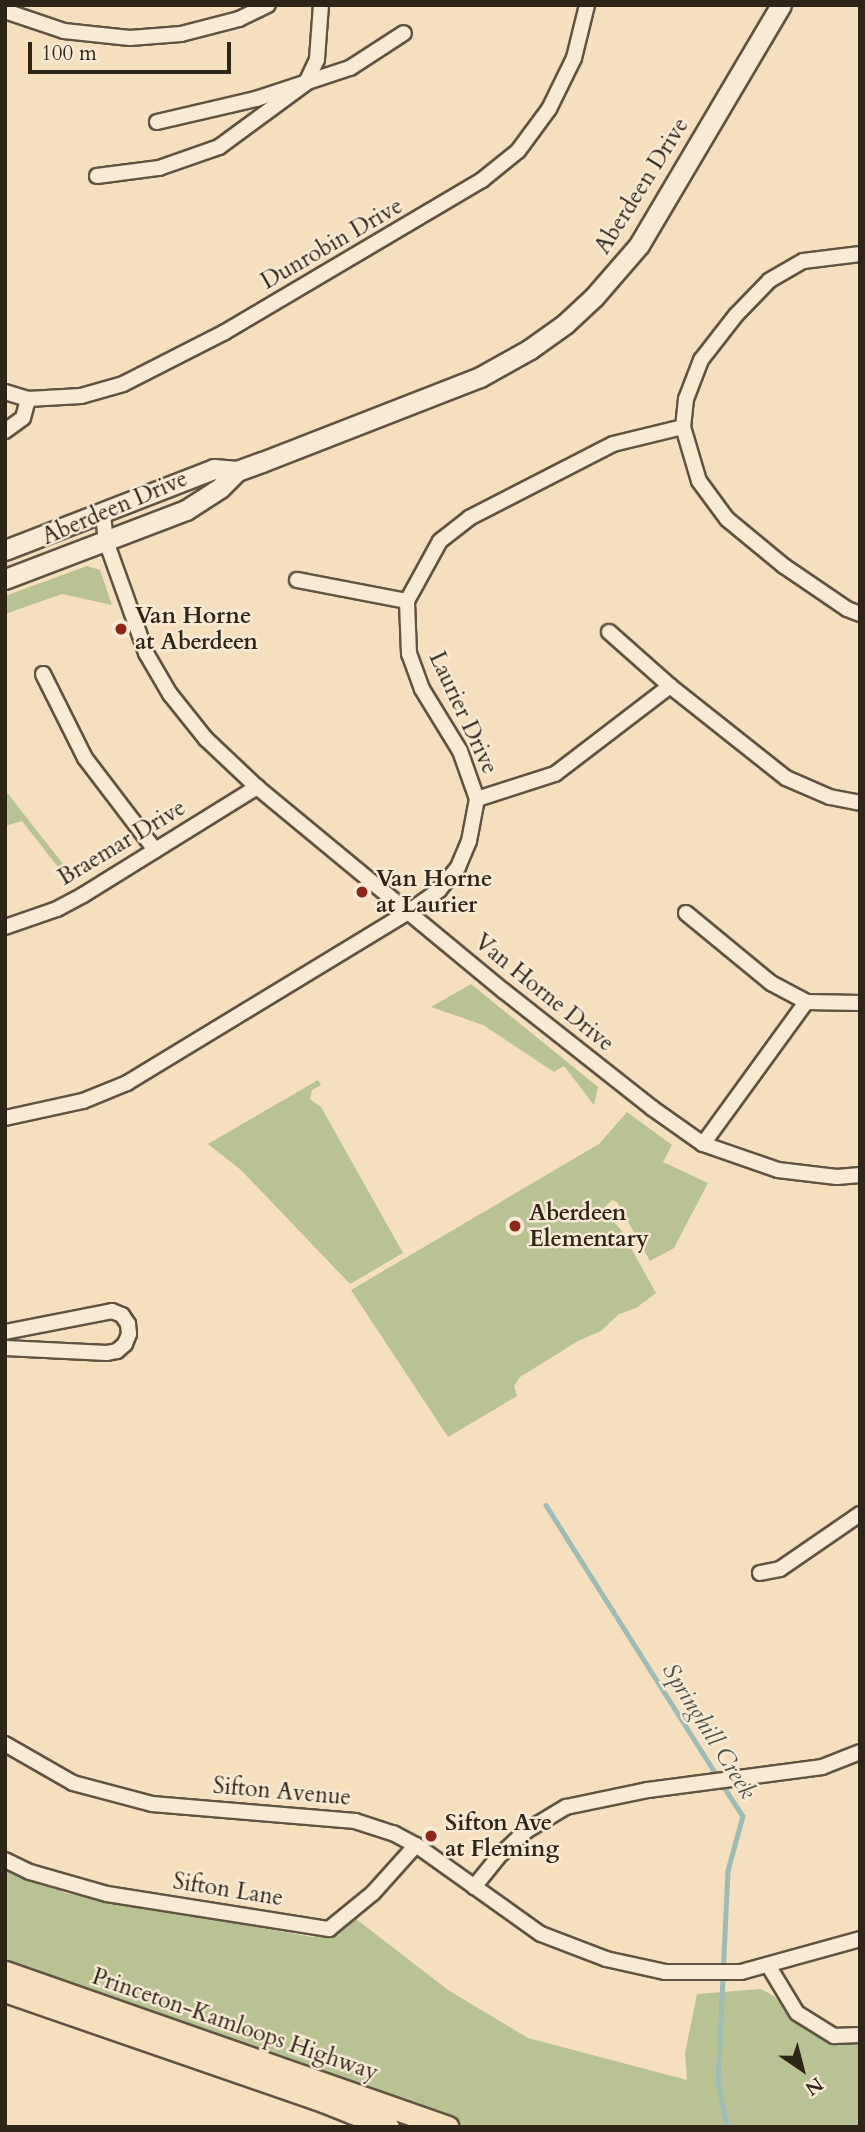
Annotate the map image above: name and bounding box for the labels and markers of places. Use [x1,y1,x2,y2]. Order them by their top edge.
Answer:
place label: Van Horne at Aberdeen [135,602,258,656]
marker: Van Horne at Aberdeen [113,621,129,637]
place label: Van Horne at Laurier [376,865,492,919]
marker: Van Horne at Laurier [354,884,370,900]
place label: Aberdeen Elementary [529,1199,649,1253]
marker: Aberdeen Elementary [507,1218,523,1234]
place label: Sifton Ave at Fleming [445,1809,559,1863]
marker: Sifton Ave at Fleming [423,1828,439,1844]

